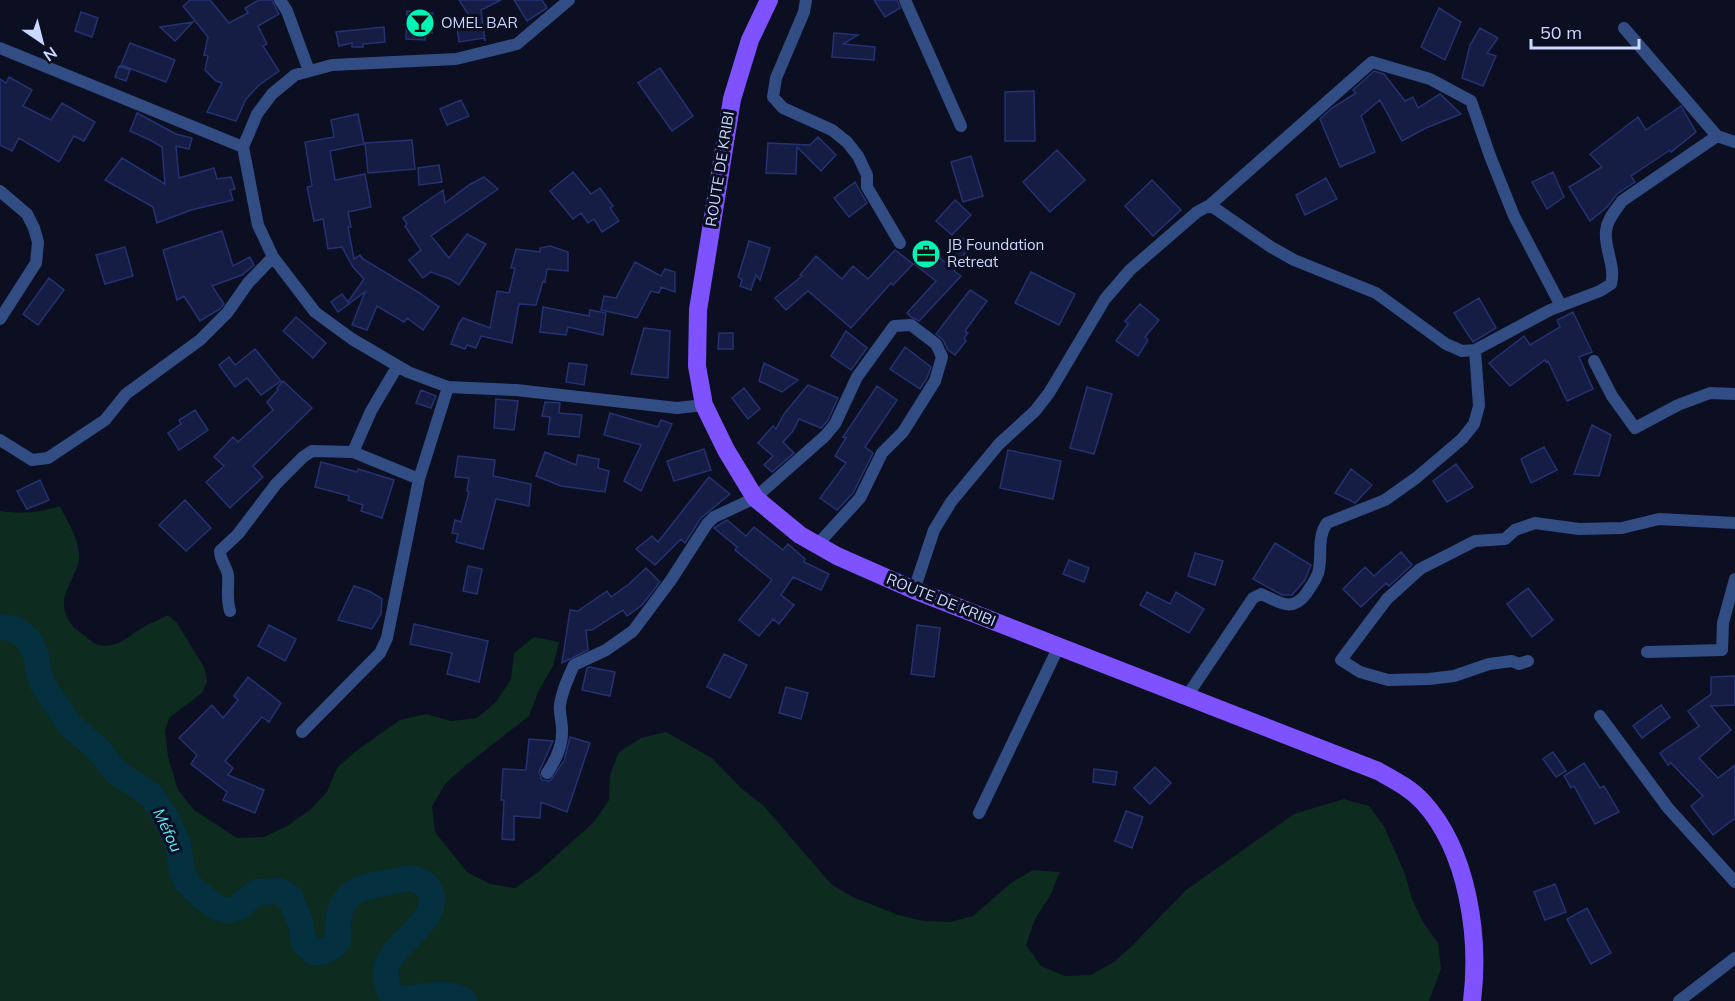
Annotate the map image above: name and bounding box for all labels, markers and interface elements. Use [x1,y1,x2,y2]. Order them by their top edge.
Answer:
bar icon: OMEL BAR [404,7,436,39]
north arrow [12,12,72,72]
scale bar [1531,12,1639,50]
place label: OMEL BAR [441,13,518,32]
text: 50 m [1540,21,1582,44]
text: N [40,43,61,66]
street label: ROUTE DE KRIBI [701,110,738,228]
place label: JB Foundation Retreat [947,235,1044,271]
office icon: JB Foundation Retreat [910,238,942,270]
street label: ROUTE DE KRIBI [884,569,999,630]
water label: Méfou [149,805,187,855]

